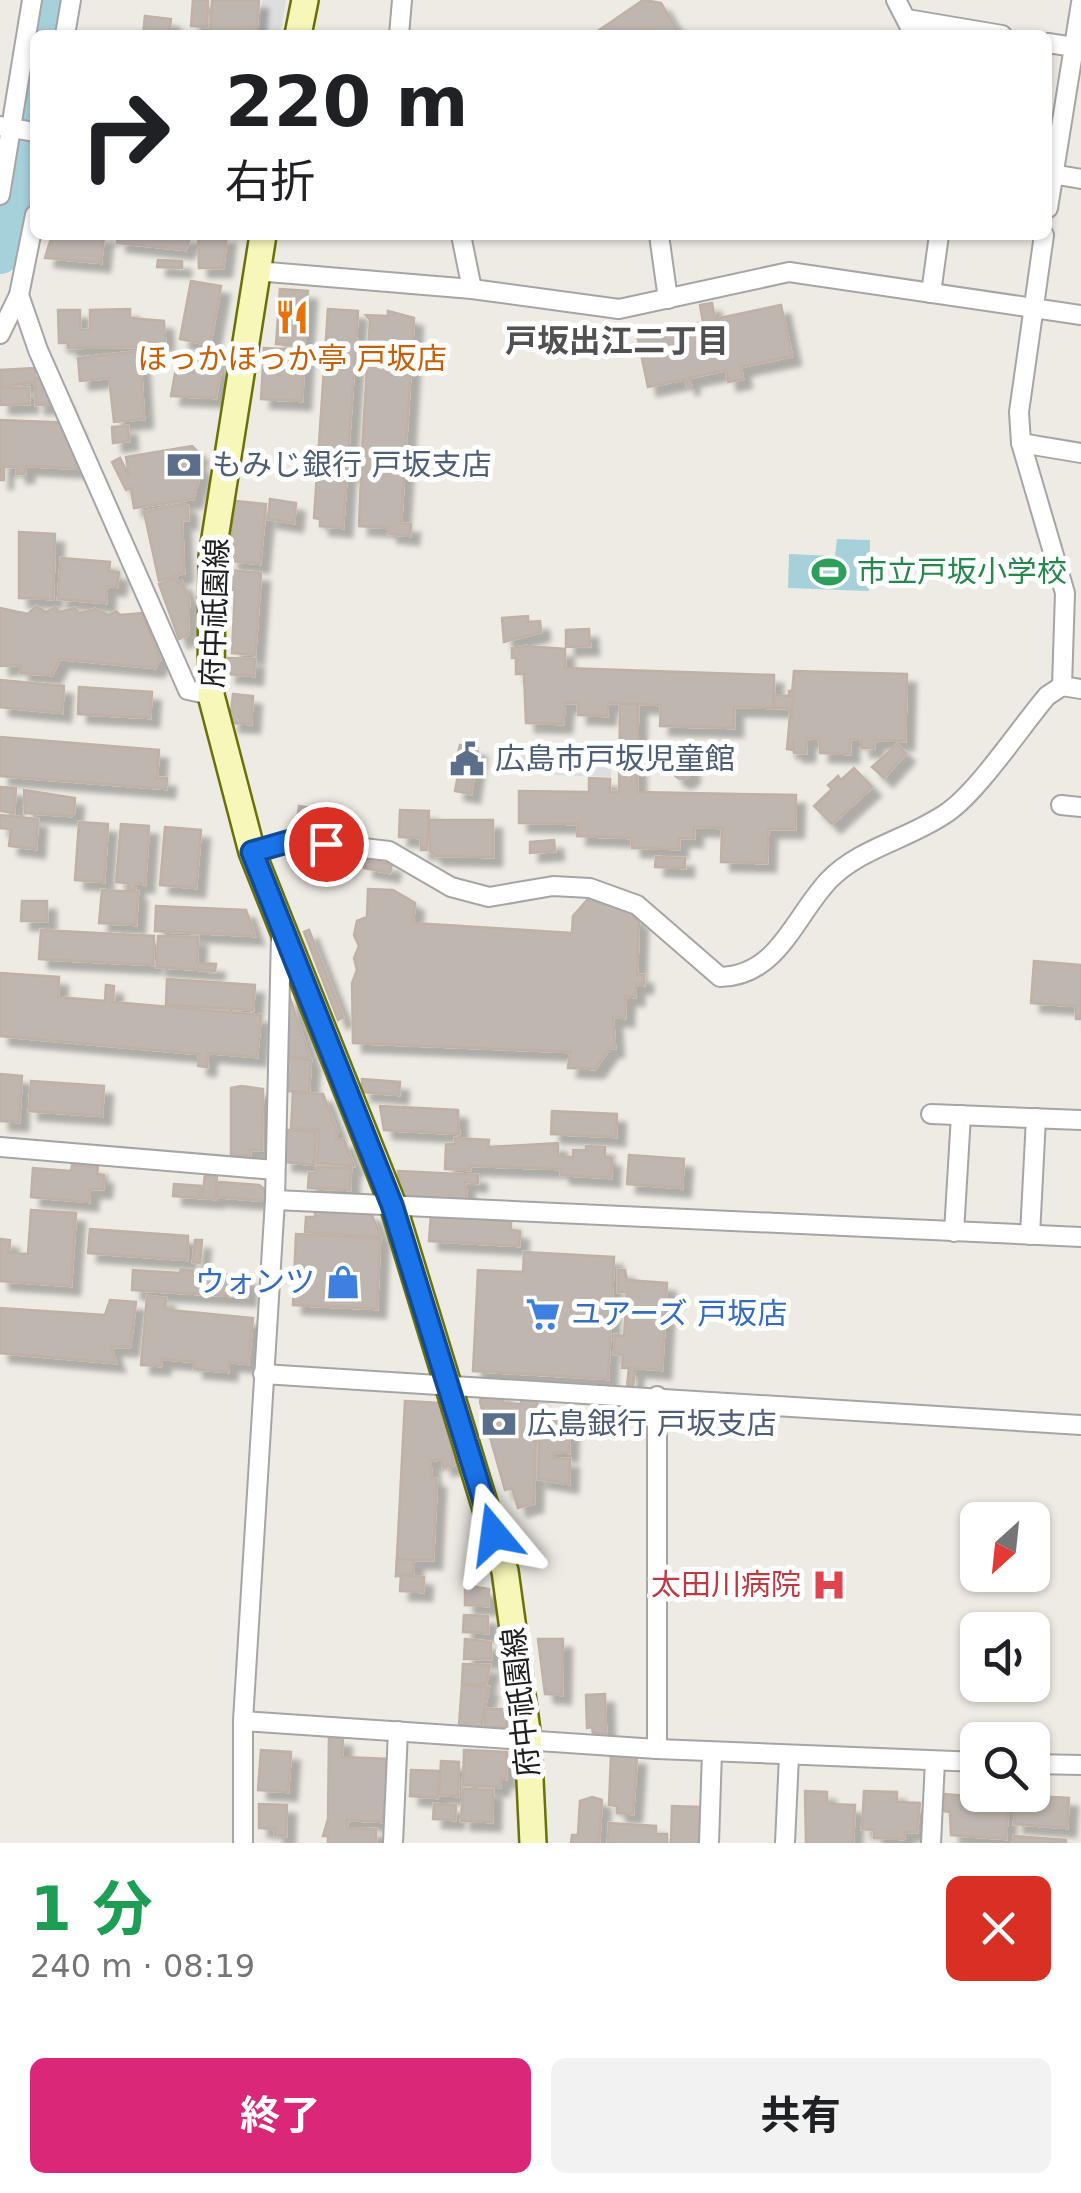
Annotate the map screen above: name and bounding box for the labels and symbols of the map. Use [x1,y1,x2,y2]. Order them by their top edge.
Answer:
restaurant icon: ほっかほっか亭 戸坂店 [273,298,311,336]
district label: 戸坂出江二丁目 [505,322,729,360]
place label: ほっかほっか亭 戸坂店 [137,341,447,376]
bank icon: もみじ銀行 戸坂支店 [165,446,203,484]
place label: もみじ銀行 戸坂支店 [212,447,492,482]
street label: 府中祇園線 [194,537,235,689]
sports icon: 市立戸坂小学校 [810,553,848,591]
place label: 市立戸坂小学校 [857,554,1067,589]
public building icon: 広島市戸坂児童館 [448,740,486,778]
place label: 広島市戸坂児童館 [495,741,735,776]
pin [284,802,369,887]
shop icon: ウォンツ [324,1263,362,1301]
place label: ウォンツ [195,1264,315,1299]
supermarket icon: ユアーズ 戸坂店 [524,1295,562,1333]
place label: ユアーズ 戸坂店 [571,1296,787,1331]
bank icon: 広島銀行 戸坂支店 [480,1405,518,1443]
place label: 広島銀行 戸坂支店 [527,1406,777,1441]
position arrow [442,1482,546,1586]
north arrow [960,1502,1050,1592]
hospital icon: 太田川病院 [810,1566,848,1604]
place label: 太田川病院 [651,1567,801,1602]
street label: 府中祇園線 [495,1626,546,1778]

